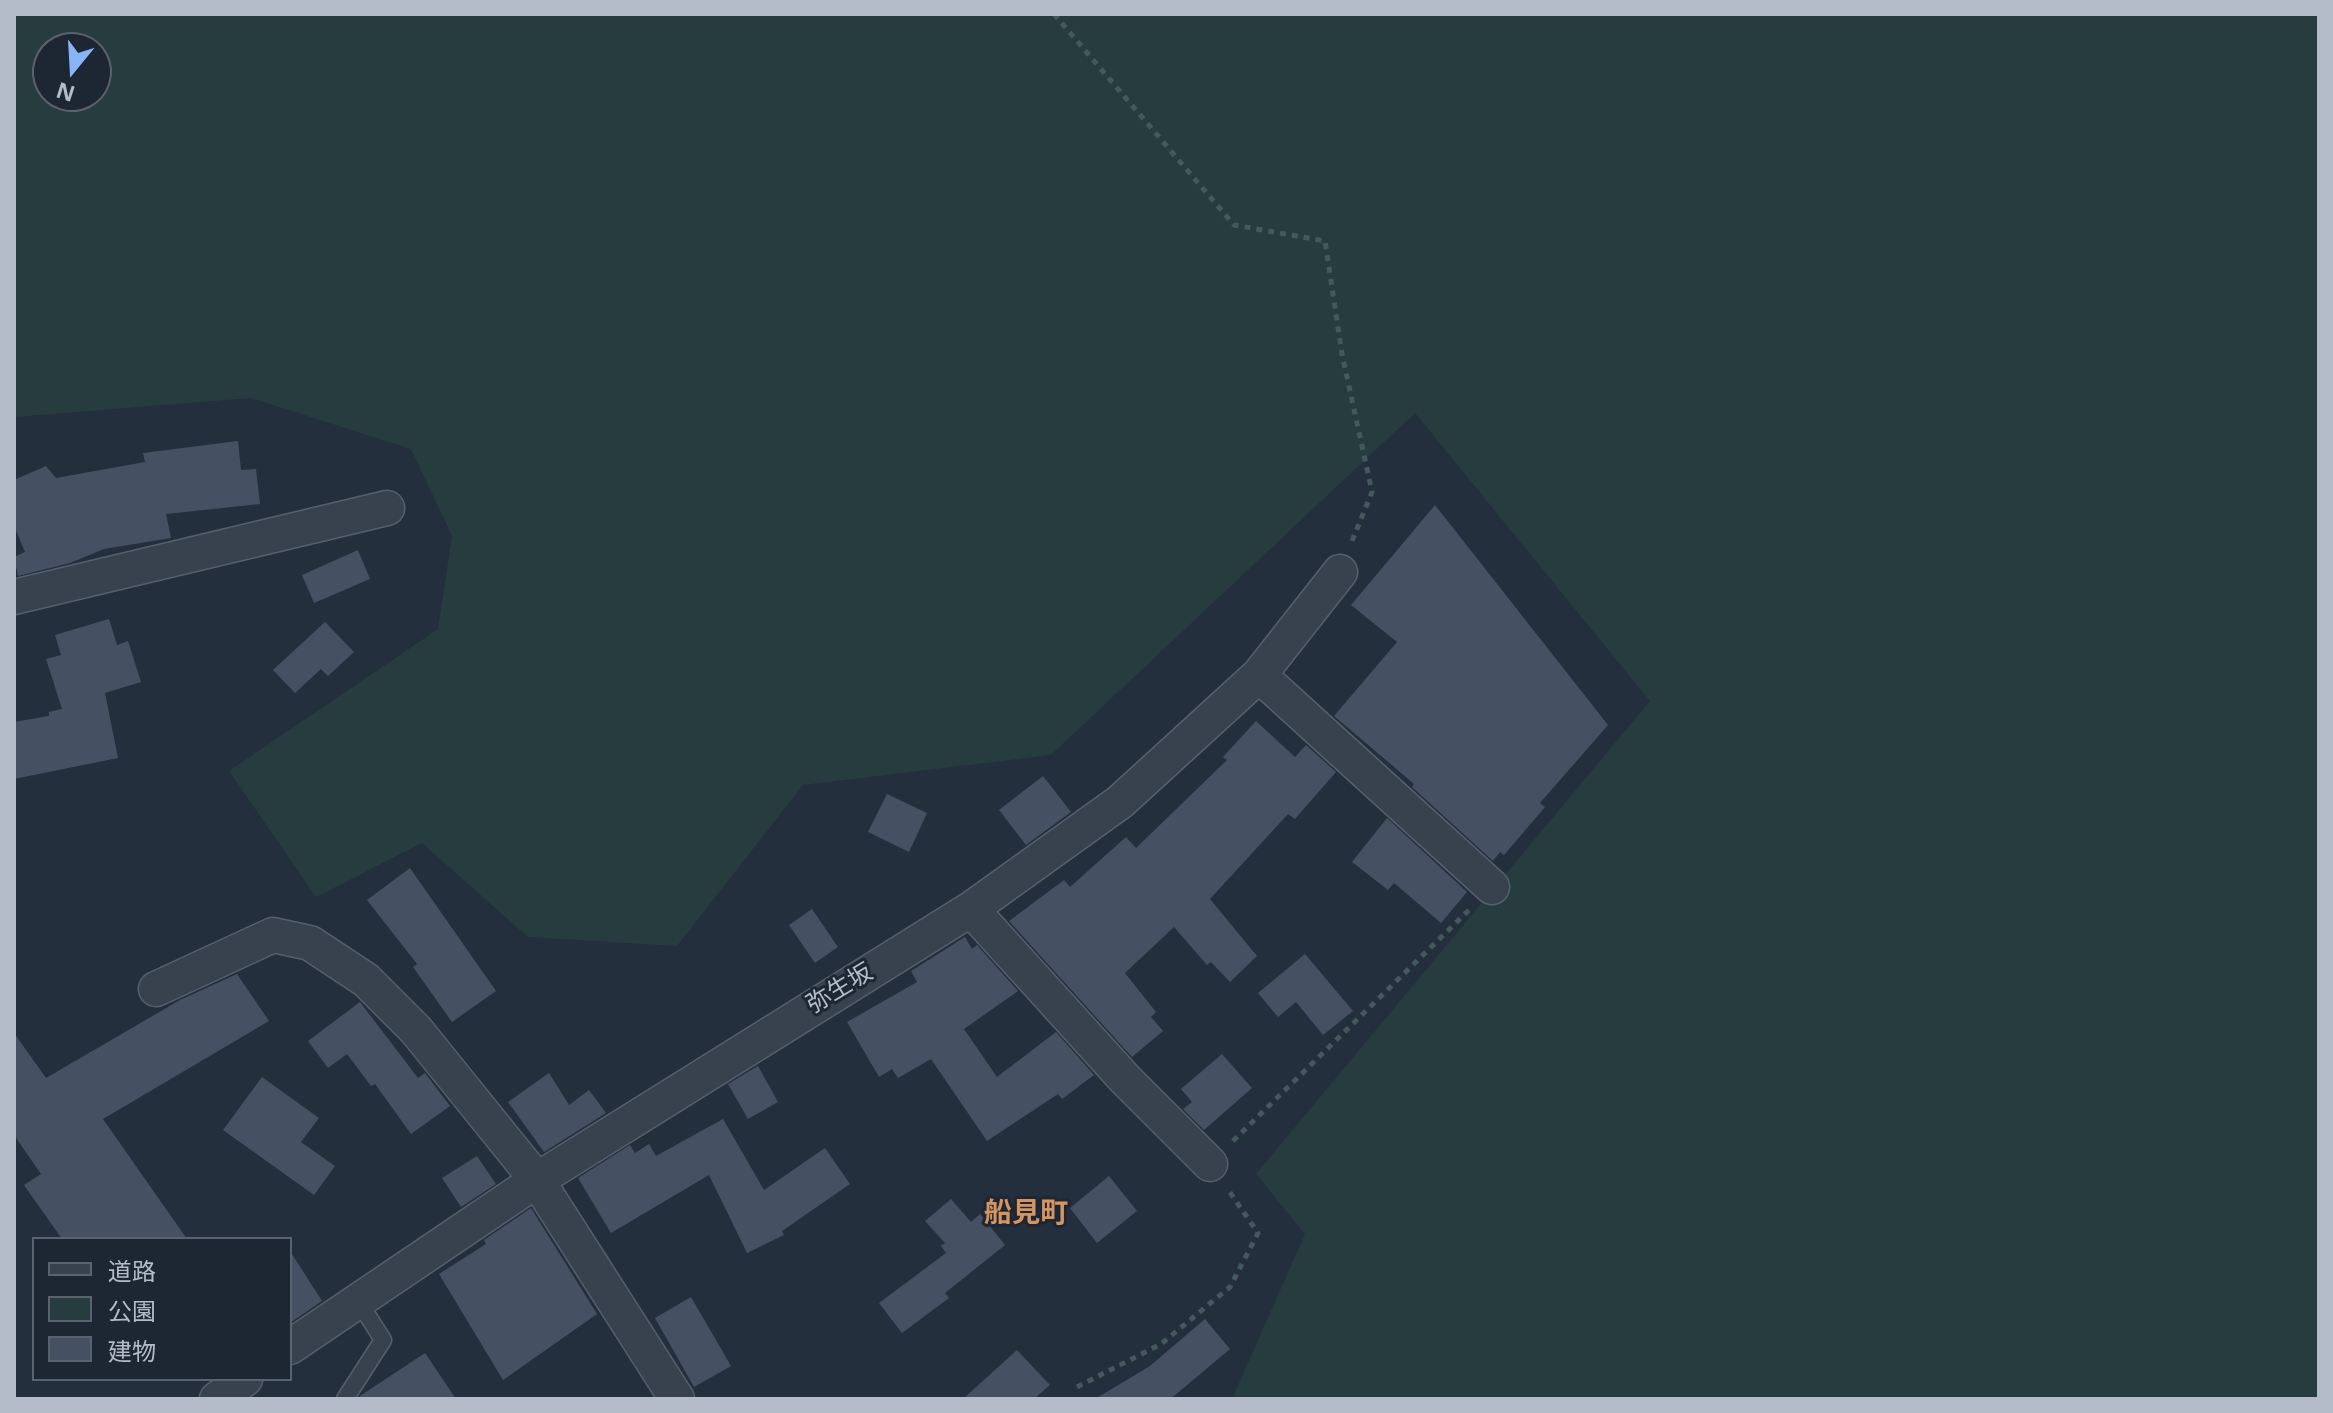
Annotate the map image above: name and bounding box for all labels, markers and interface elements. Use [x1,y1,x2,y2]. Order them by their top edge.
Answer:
north arrow [32,32,112,112]
text: N [52,76,78,110]
street label: 弥生坂 [802,958,878,1020]
district label: 船見町 [984,1197,1068,1231]
legend [32,1237,292,1381]
text: 道路 [108,1254,156,1287]
text: 公園 [108,1294,156,1327]
text: 建物 [108,1334,156,1367]

